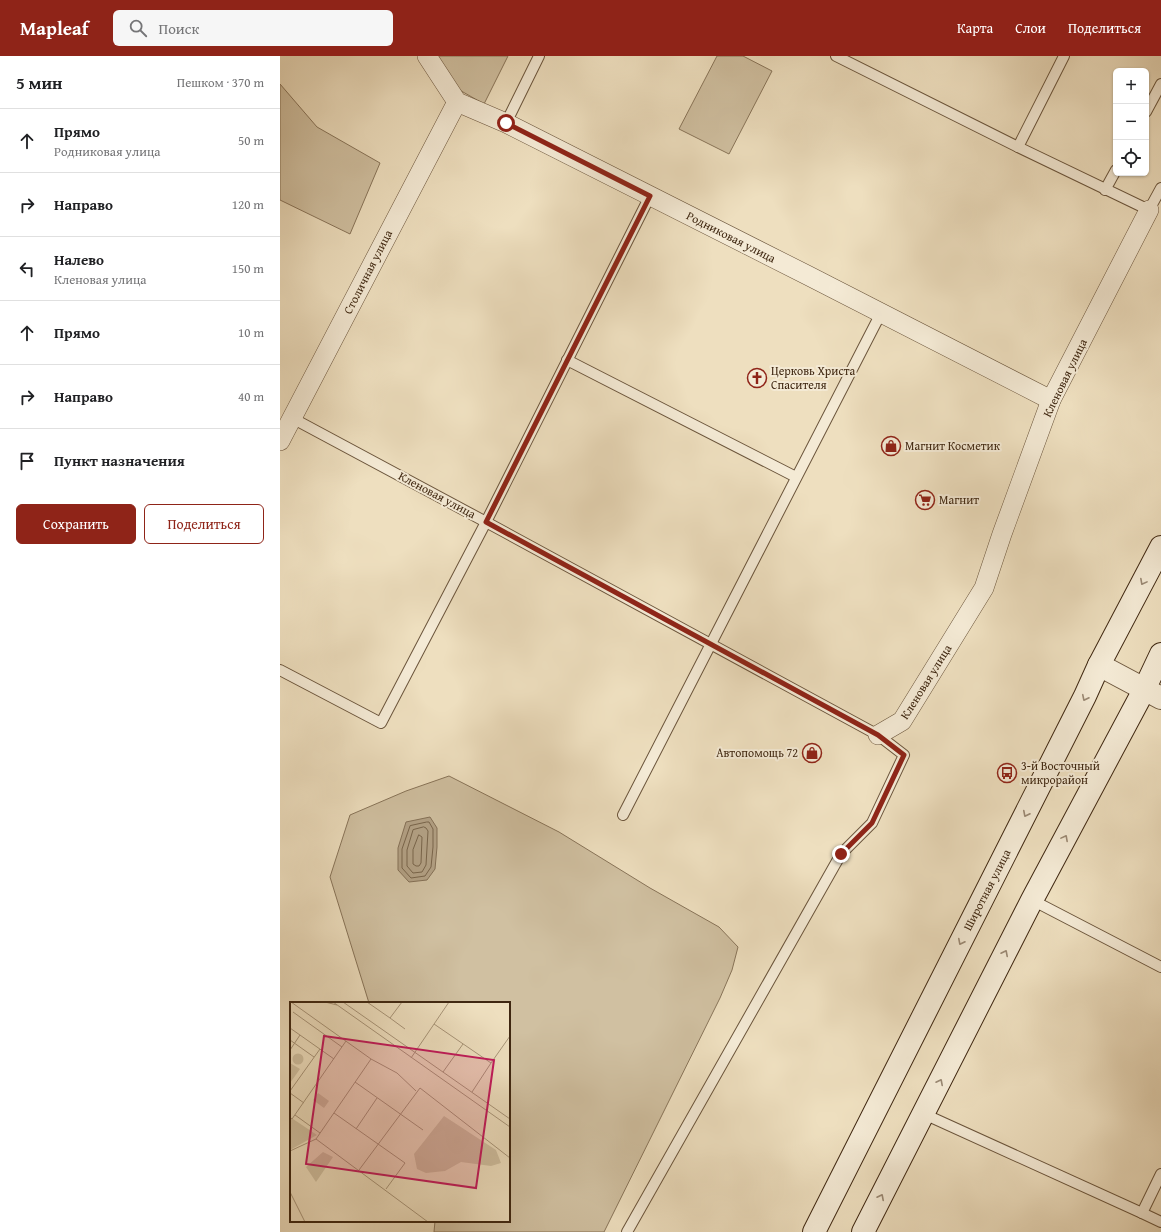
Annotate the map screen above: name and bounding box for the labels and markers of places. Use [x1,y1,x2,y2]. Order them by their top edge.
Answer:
place label: Церковь Христа Спасителя [771,362,856,393]
church icon: Церковь Христа Спасителя [746,367,768,389]
shop icon: Магнит Косметик [880,435,902,457]
place label: Магнит Косметик [905,437,1001,454]
supermarket icon: Магнит [914,489,936,511]
place label: Магнит [939,491,979,508]
shop icon: Автопомощь 72 [801,742,823,764]
place label: Автопомощь 72 [716,744,798,761]
place label: 3-й Восточный микрорайон [1021,757,1100,788]
bus stop icon: 3-й Восточный микрорайон [996,762,1018,784]

